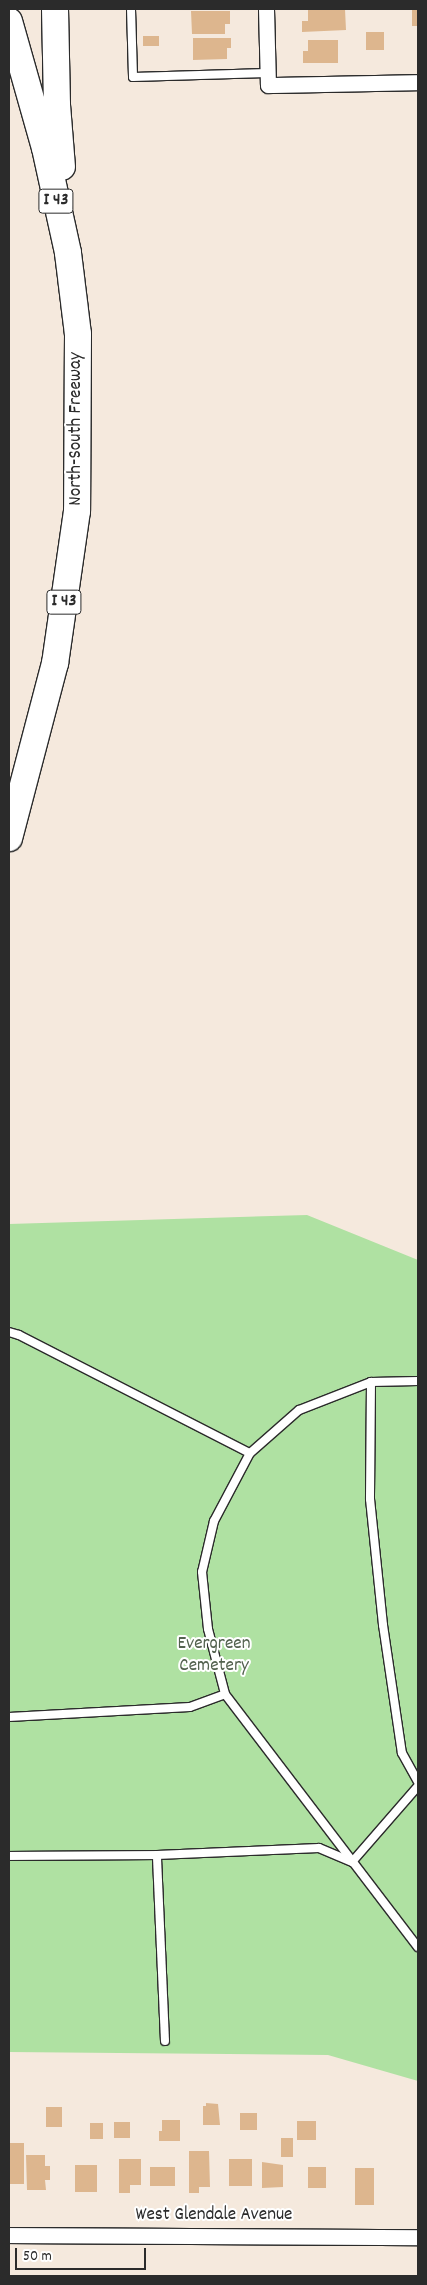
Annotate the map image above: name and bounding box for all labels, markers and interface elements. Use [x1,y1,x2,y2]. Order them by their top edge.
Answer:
road number: I 43 [37,186,75,217]
street label: North-South Freeway [66,352,88,506]
road number: I 43 [45,586,83,618]
park label: Evergreen Cemetery [178,1634,250,1678]
street label: West Glendale Avenue [136,2205,292,2227]
scale bar [18,2238,149,2270]
text: 50 m [23,2246,52,2268]

